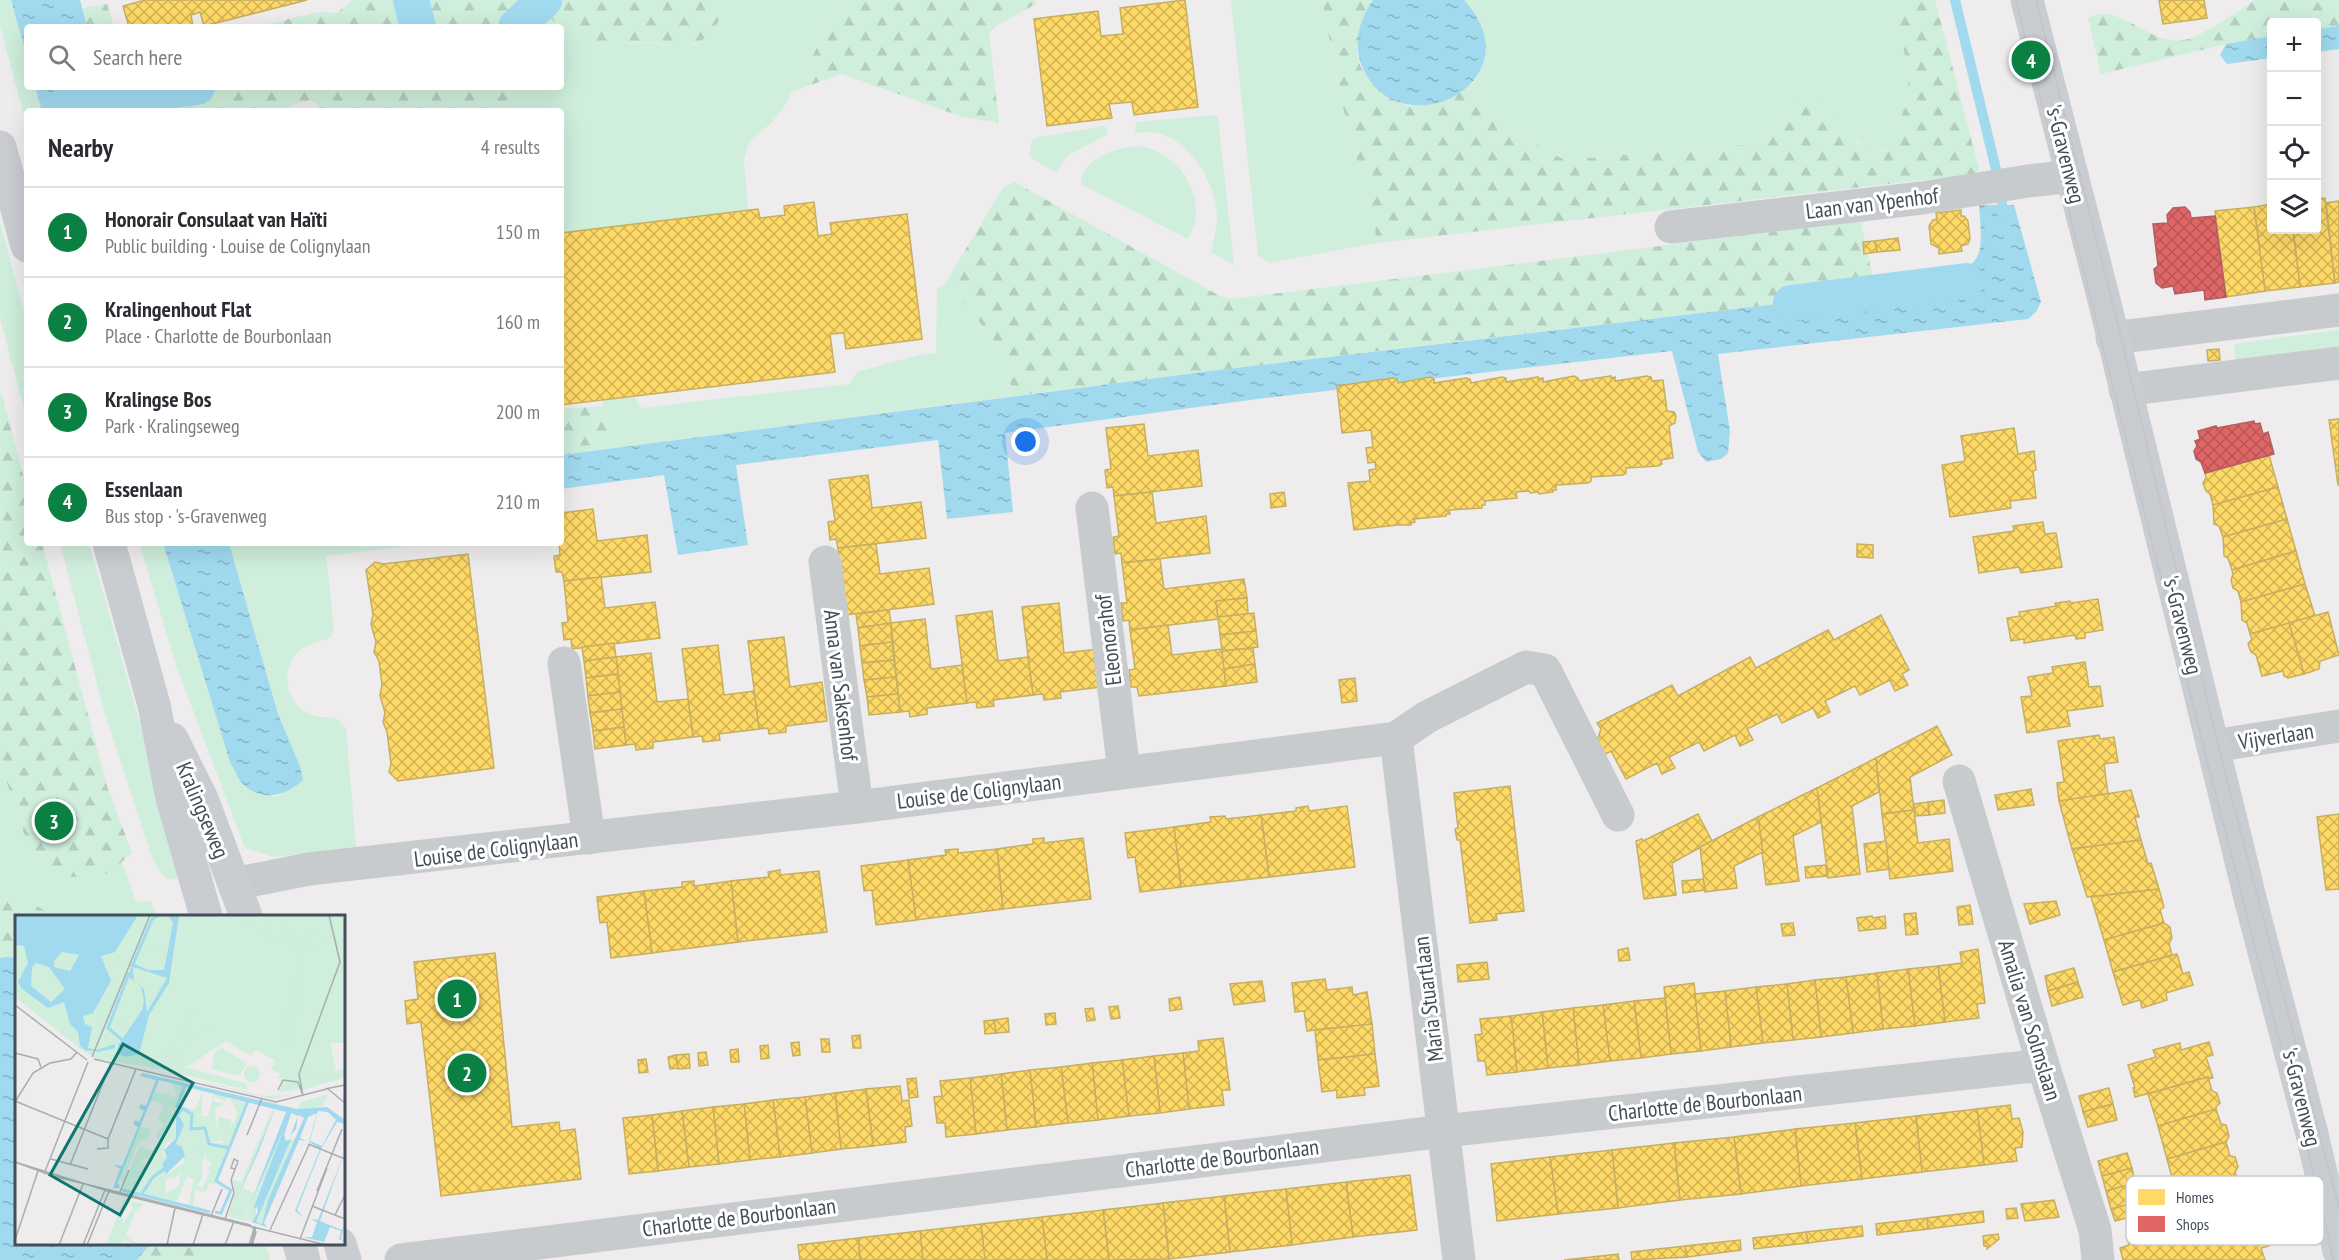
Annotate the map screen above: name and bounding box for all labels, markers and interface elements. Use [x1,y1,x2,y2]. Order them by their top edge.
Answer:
map controls [2267,18,2321,234]
button: + [2267,18,2321,72]
search box [24,24,564,90]
pin: 4 [2012,38,2050,82]
icon: search [45,41,78,74]
text: Search here [93,43,182,71]
button: − [2267,72,2321,126]
street label: 's-Gravenweg [2040,102,2092,206]
button: locate [2267,126,2321,180]
text: Nearby [48,131,113,164]
text: 4 results [481,134,540,160]
button: layers [2267,180,2321,234]
street label: Laan van Ypenhof [1804,181,1941,225]
text: Honorair Consulaat van Haïti [105,205,327,233]
text: 1 [63,219,72,245]
text: 150 m [496,219,540,245]
text: Public building · Louise de Colignylaan [105,233,370,259]
text: Kralingenhout Flat [105,295,251,323]
text: 2 [63,309,72,335]
text: 160 m [496,309,540,335]
text: Place · Charlotte de Bourbonlaan [105,323,331,349]
text: Kralingse Bos [105,385,211,413]
text: 3 [63,399,72,425]
text: 200 m [496,399,540,425]
text: Park · Kralingseweg [105,413,240,439]
your location [1011,427,1040,456]
text: Essenlaan [105,475,183,503]
text: 4 [63,489,72,515]
text: 210 m [496,489,540,515]
text: Bus stop · 's-Gravenweg [105,503,267,529]
street label: 's-Gravenweg [2157,573,2209,677]
street label: Eleonorahof [1088,592,1127,687]
street label: Anna van Saksenhof [818,608,864,764]
street label: Vijverlaan [2235,716,2316,756]
street label: Kralingseweg [170,758,236,862]
street label: Louise de Colignylaan [895,767,1063,815]
pin: 3 [34,798,74,844]
street label: Louise de Colignylaan [412,825,580,873]
inset map [15,915,345,1245]
street label: Maria Stuartlaan [1406,935,1450,1063]
street label: Amalia van Solmslaan [1992,936,2068,1104]
pin: 1 [438,976,476,1022]
street label: 's-Gravenweg [2276,1045,2328,1149]
pin: 2 [448,1050,486,1096]
street label: Charlotte de Bourbonlaan [1607,1079,1803,1127]
street label: Charlotte de Bourbonlaan [1124,1132,1320,1184]
legend [2126,1176,2324,1245]
text: Homes [2176,1187,2214,1207]
street label: Charlotte de Bourbonlaan [641,1191,837,1243]
text: Shops [2176,1214,2209,1234]

